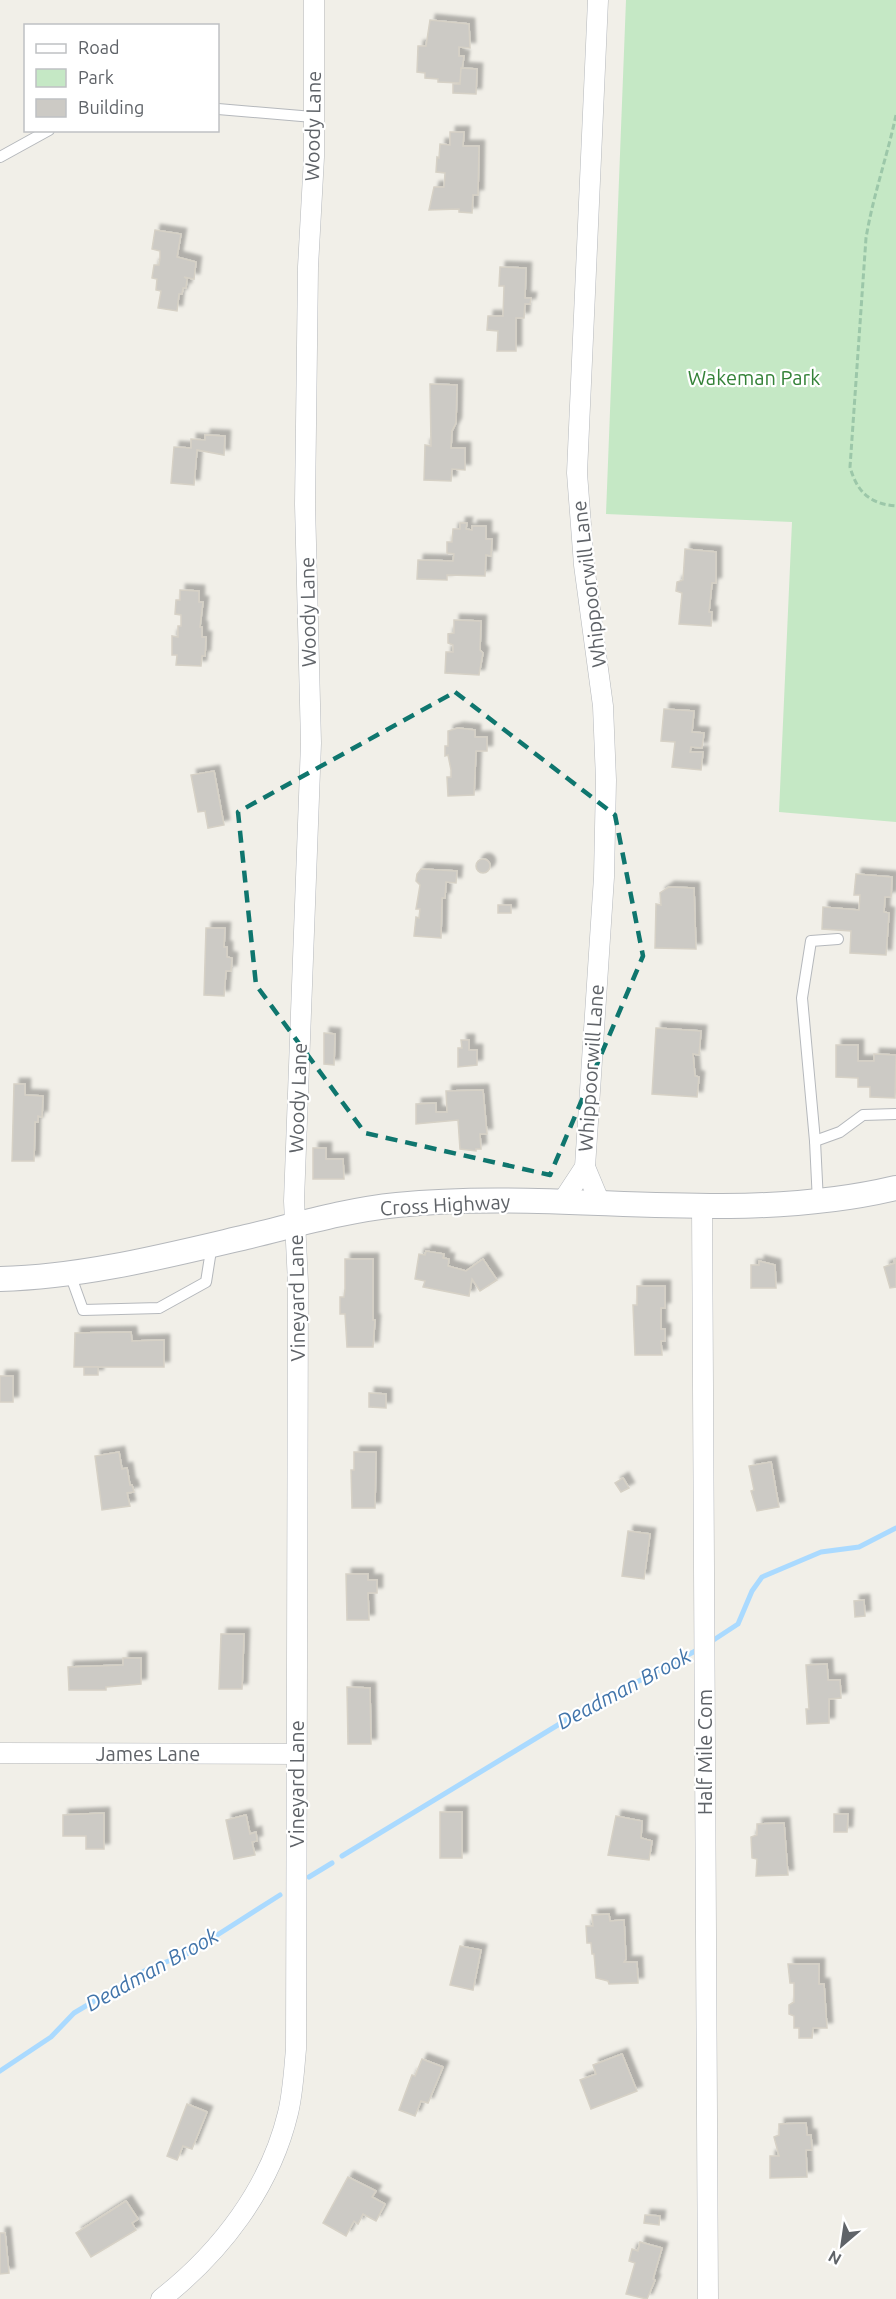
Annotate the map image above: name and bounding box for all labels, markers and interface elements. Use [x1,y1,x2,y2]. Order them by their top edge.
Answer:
legend [24,24,219,132]
text: Road [78,37,120,57]
text: Park [78,67,114,87]
street label: Woody Lane [300,71,325,181]
text: Building [78,97,144,117]
park label: Wakeman Park [688,366,820,389]
street label: Whippoorwill Lane [567,499,610,669]
street label: Woody Lane [295,557,320,667]
street label: Whippoorwill Lane [573,983,608,1153]
street label: Woody Lane [284,1042,311,1154]
street label: Cross Highway [379,1190,511,1219]
street label: Vineyard Lane [284,1234,309,1362]
water label: Deadman Brook [552,1643,695,1734]
street label: Half Mile Com [693,1689,716,1815]
street label: Vineyard Lane [285,1720,308,1848]
street label: James Lane [96,1742,200,1765]
water label: Deadman Brook [81,1923,222,2016]
north arrow [812,2215,872,2275]
text: N [825,2247,844,2269]

